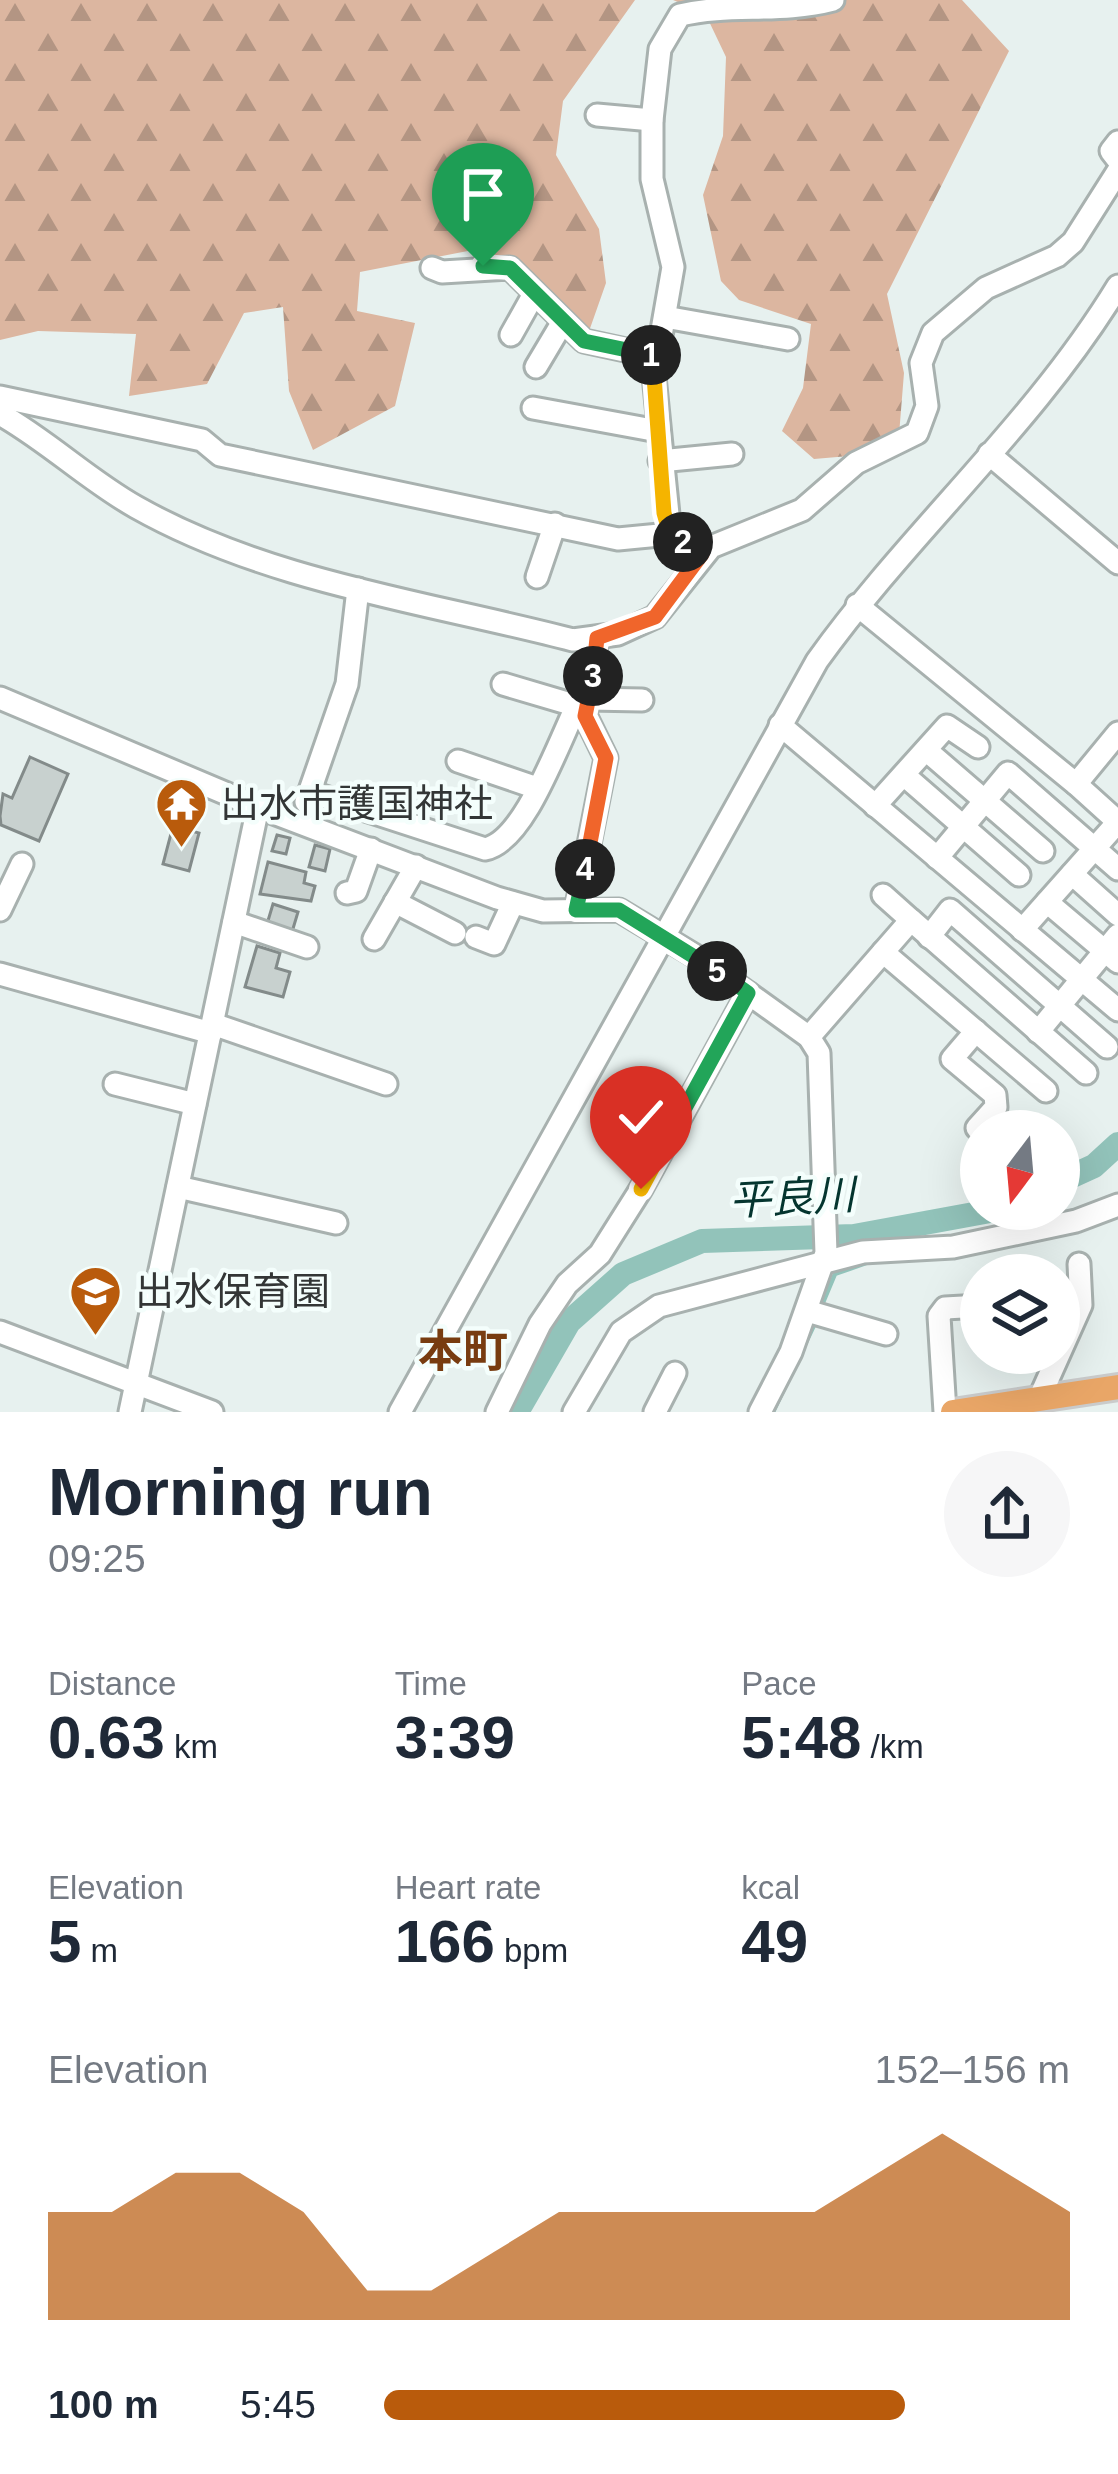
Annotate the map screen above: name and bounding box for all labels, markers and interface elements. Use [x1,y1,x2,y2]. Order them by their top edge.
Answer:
pin [432,143,534,266]
icon: arrive [450,161,516,227]
pin: 1 [621,325,681,385]
text: 1 [642,336,660,373]
pin: 2 [653,512,713,572]
text: 2 [674,523,692,560]
pin: 3 [563,646,623,706]
text: 3 [584,657,602,694]
temple icon: 出水市護国神社 [153,775,209,849]
place label: 出水市護国神社 [220,782,493,825]
pin: 4 [555,839,615,899]
text: 4 [576,850,594,887]
pin: 5 [687,941,747,1001]
text: 5 [708,952,726,989]
pin [590,1066,692,1189]
icon: check [608,1084,674,1150]
north arrow [960,1110,1080,1230]
map controls [960,1110,1080,1374]
water label: 平良川 [728,1171,860,1224]
button: layers [960,1254,1080,1374]
school or university icon: 出水保育園 [68,1263,124,1337]
place label: 出水保育園 [135,1270,330,1313]
district label: 本町 [418,1326,508,1377]
button: share [944,1451,1070,1577]
text: Morning run [48,1455,433,1529]
text: 09:25 [48,1537,146,1580]
text: Distance [48,1665,176,1702]
text: Time [395,1665,467,1702]
text: Pace [741,1665,817,1702]
text: 0.63 [48,1704,165,1771]
text: 3:39 [395,1704,515,1771]
text: 5:48 [741,1704,861,1771]
text: km [165,1728,218,1765]
text: /km [861,1728,924,1765]
text: Elevation [48,1869,184,1906]
text: Heart rate [395,1869,541,1906]
text: kcal [741,1869,800,1906]
text: 5 [48,1908,81,1975]
text: 166 [395,1908,495,1975]
text: 49 [741,1908,808,1975]
text: m [81,1932,118,1969]
text: bpm [495,1932,568,1969]
text: Elevation [48,2048,208,2091]
text: 152–156 m [875,2048,1070,2091]
text: 100 m [48,2383,159,2426]
text: 5:45 [240,2383,316,2426]

